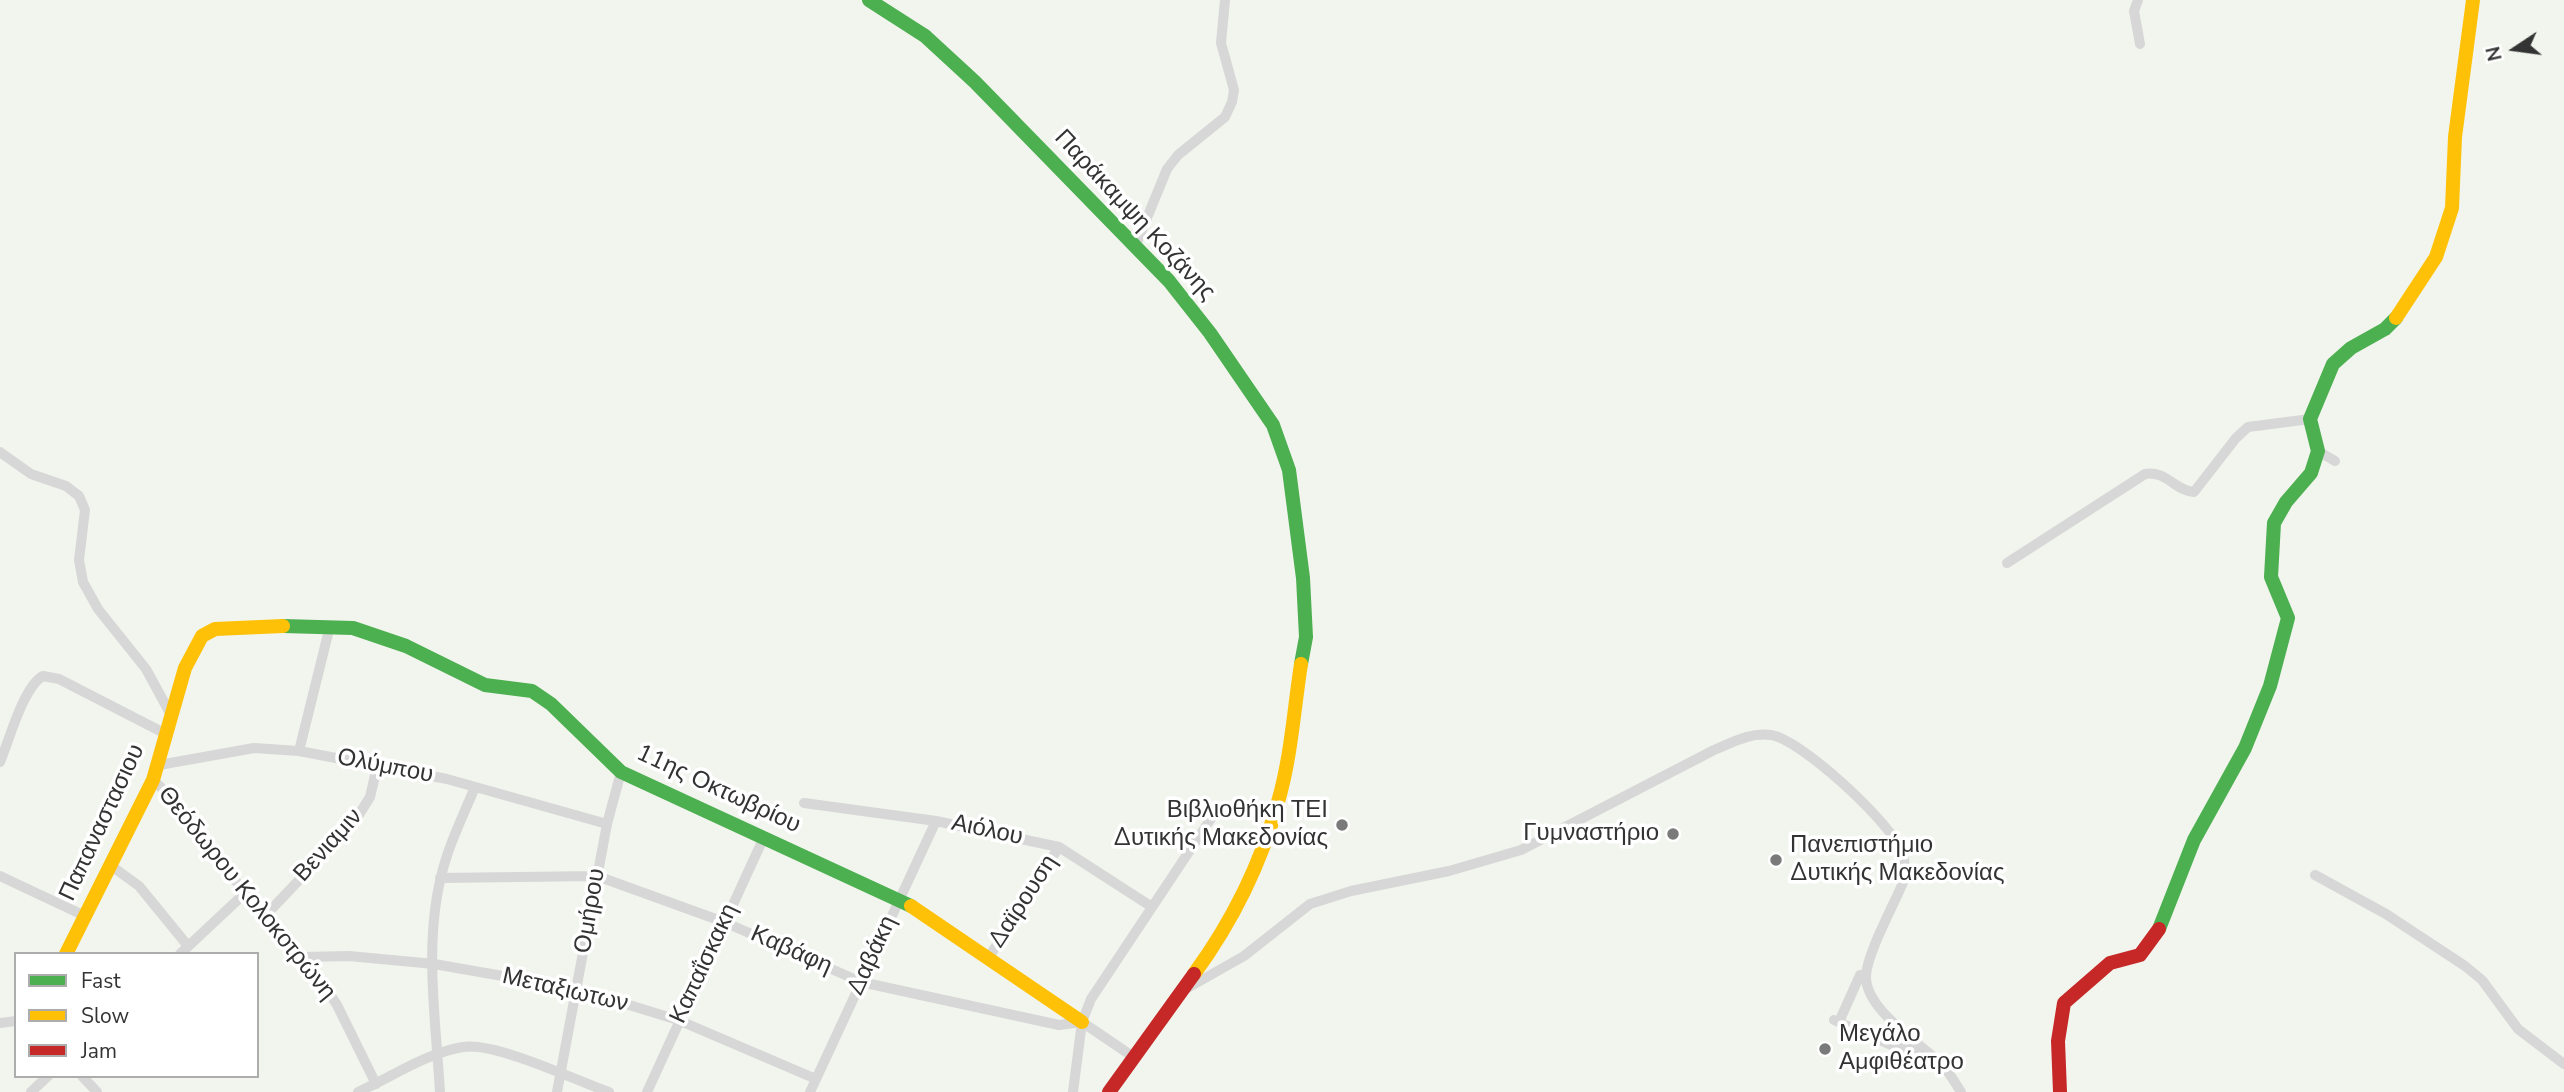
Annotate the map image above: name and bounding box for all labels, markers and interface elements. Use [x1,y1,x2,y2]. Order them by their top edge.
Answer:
north arrow [2480,14,2550,84]
text: N [2480,44,2509,64]
street label: Παράκαμψη Κοζάνης [1047,125,1221,307]
street label: 11ης Οκτωβρίου [631,739,805,841]
street label: Παπαναστασιου [54,740,152,906]
street label: Ολύμπου [335,744,435,790]
street label: Θεόδωρου Κολοκοτρώνη [151,781,341,1007]
place label: Βιβλιοθήκη ΤΕΙ Δυτικής Μακεδονίας [1113,797,1328,853]
street label: Βενιαμιν [289,803,369,889]
street label: Αιόλου [949,809,1025,853]
marker: Βιβλιοθήκη ΤΕΙ Δυτικής Μακεδονίας [1334,817,1350,833]
place label: Γυμναστήριο [1523,820,1659,848]
marker: Γυμναστήριο [1665,826,1681,842]
place label: Πανεπιστήμιο Δυτικής Μακεδονίας [1790,832,2005,888]
street label: Δαϊρουση [983,850,1065,954]
marker: Πανεπιστήμιο Δυτικής Μακεδονίας [1768,852,1784,868]
street label: Ομήρου [569,866,613,956]
street label: Καπαΐσκακη [665,900,745,1028]
street label: Δαβάκη [842,912,904,1000]
street label: Καβάφη [746,920,836,982]
legend [14,952,259,1078]
street label: Μεταξιωτων [499,963,631,1019]
text: Fast [81,967,121,995]
text: Slow [81,1002,129,1030]
place label: Μεγάλο Αμφιθέατρο [1839,1021,1964,1077]
text: Jam [81,1037,117,1065]
marker: Μεγάλο Αμφιθέατρο [1817,1041,1833,1057]

